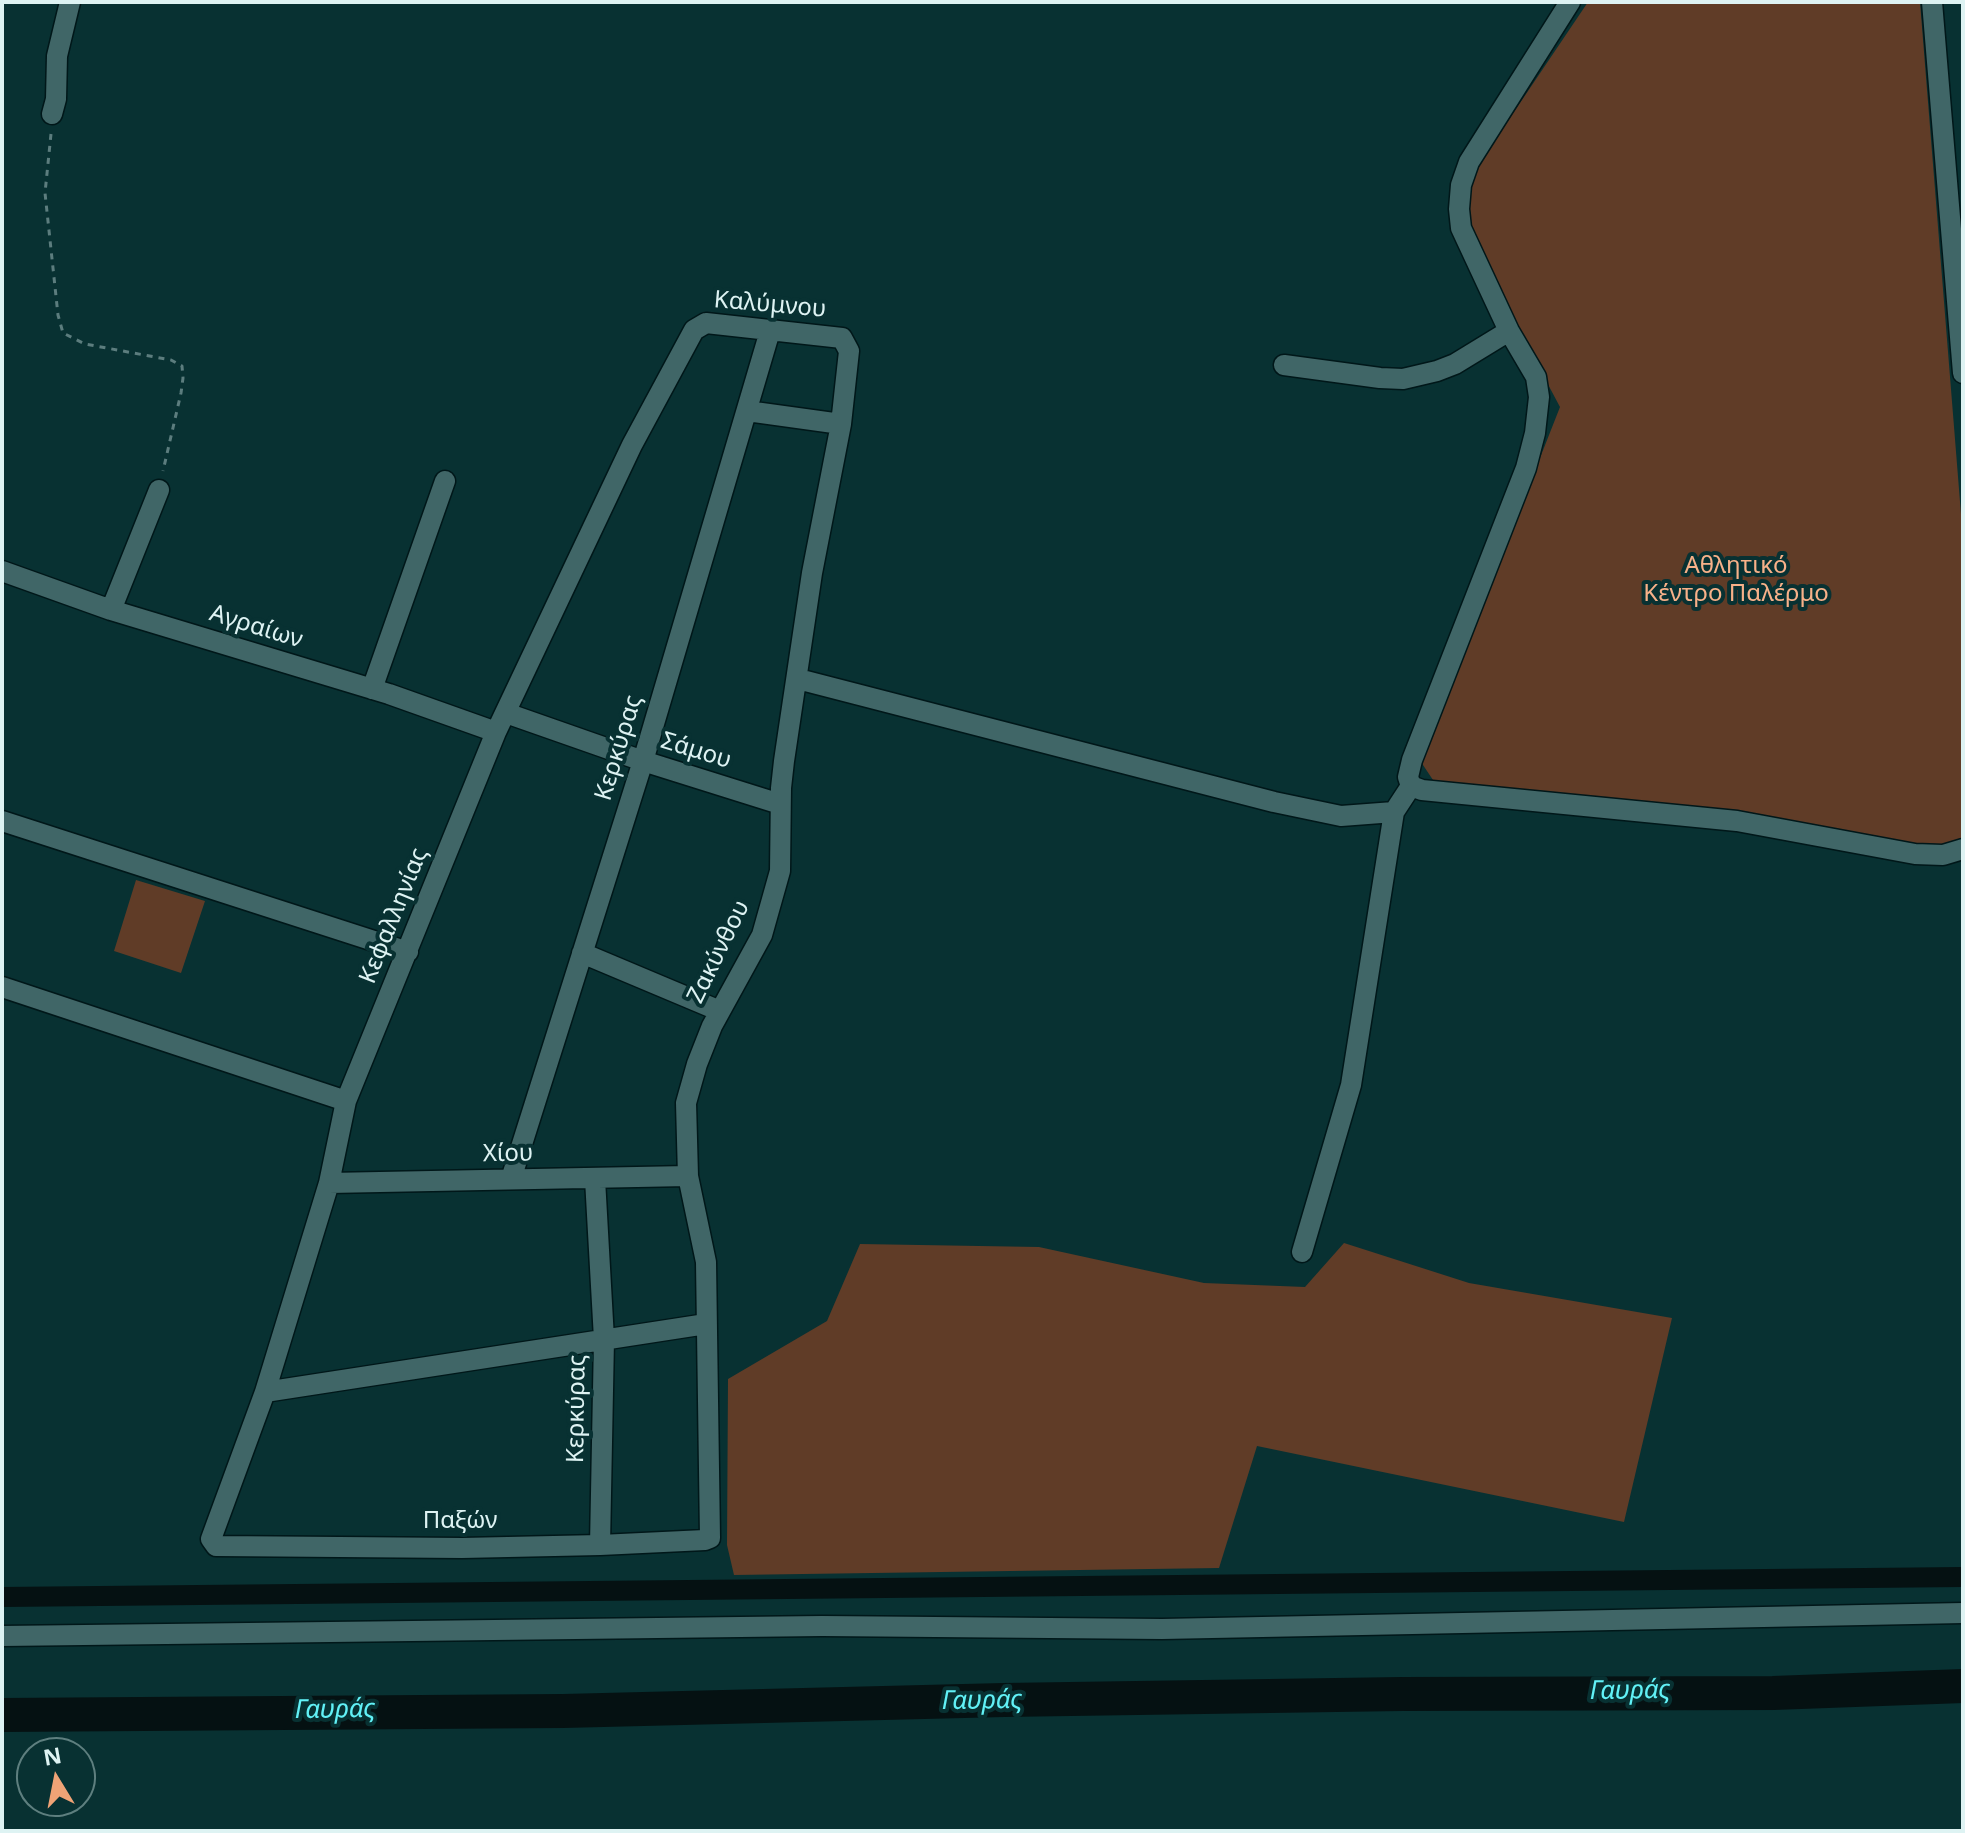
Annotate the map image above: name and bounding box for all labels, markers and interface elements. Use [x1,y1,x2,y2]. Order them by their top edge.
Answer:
street label: Καλύμνου [713,286,827,324]
park label: Αθλητικό Κέντρο Παλέρμο [1643,552,1829,608]
street label: Αγραίων [206,599,306,655]
street label: Κερκύρας [589,692,649,804]
street label: Σάμου [657,727,735,775]
street label: Κεφαλληνίας [354,844,434,988]
street label: Ζακύνθου [682,896,756,1008]
street label: Χίου [483,1139,533,1169]
street label: Κερκύρας [562,1355,592,1463]
street label: Παξών [423,1507,497,1535]
water label: Γαυράς [1589,1675,1671,1707]
water label: Γαυράς [941,1685,1023,1717]
water label: Γαυράς [294,1694,376,1726]
north arrow [16,1737,96,1817]
text: N [41,1739,64,1772]

